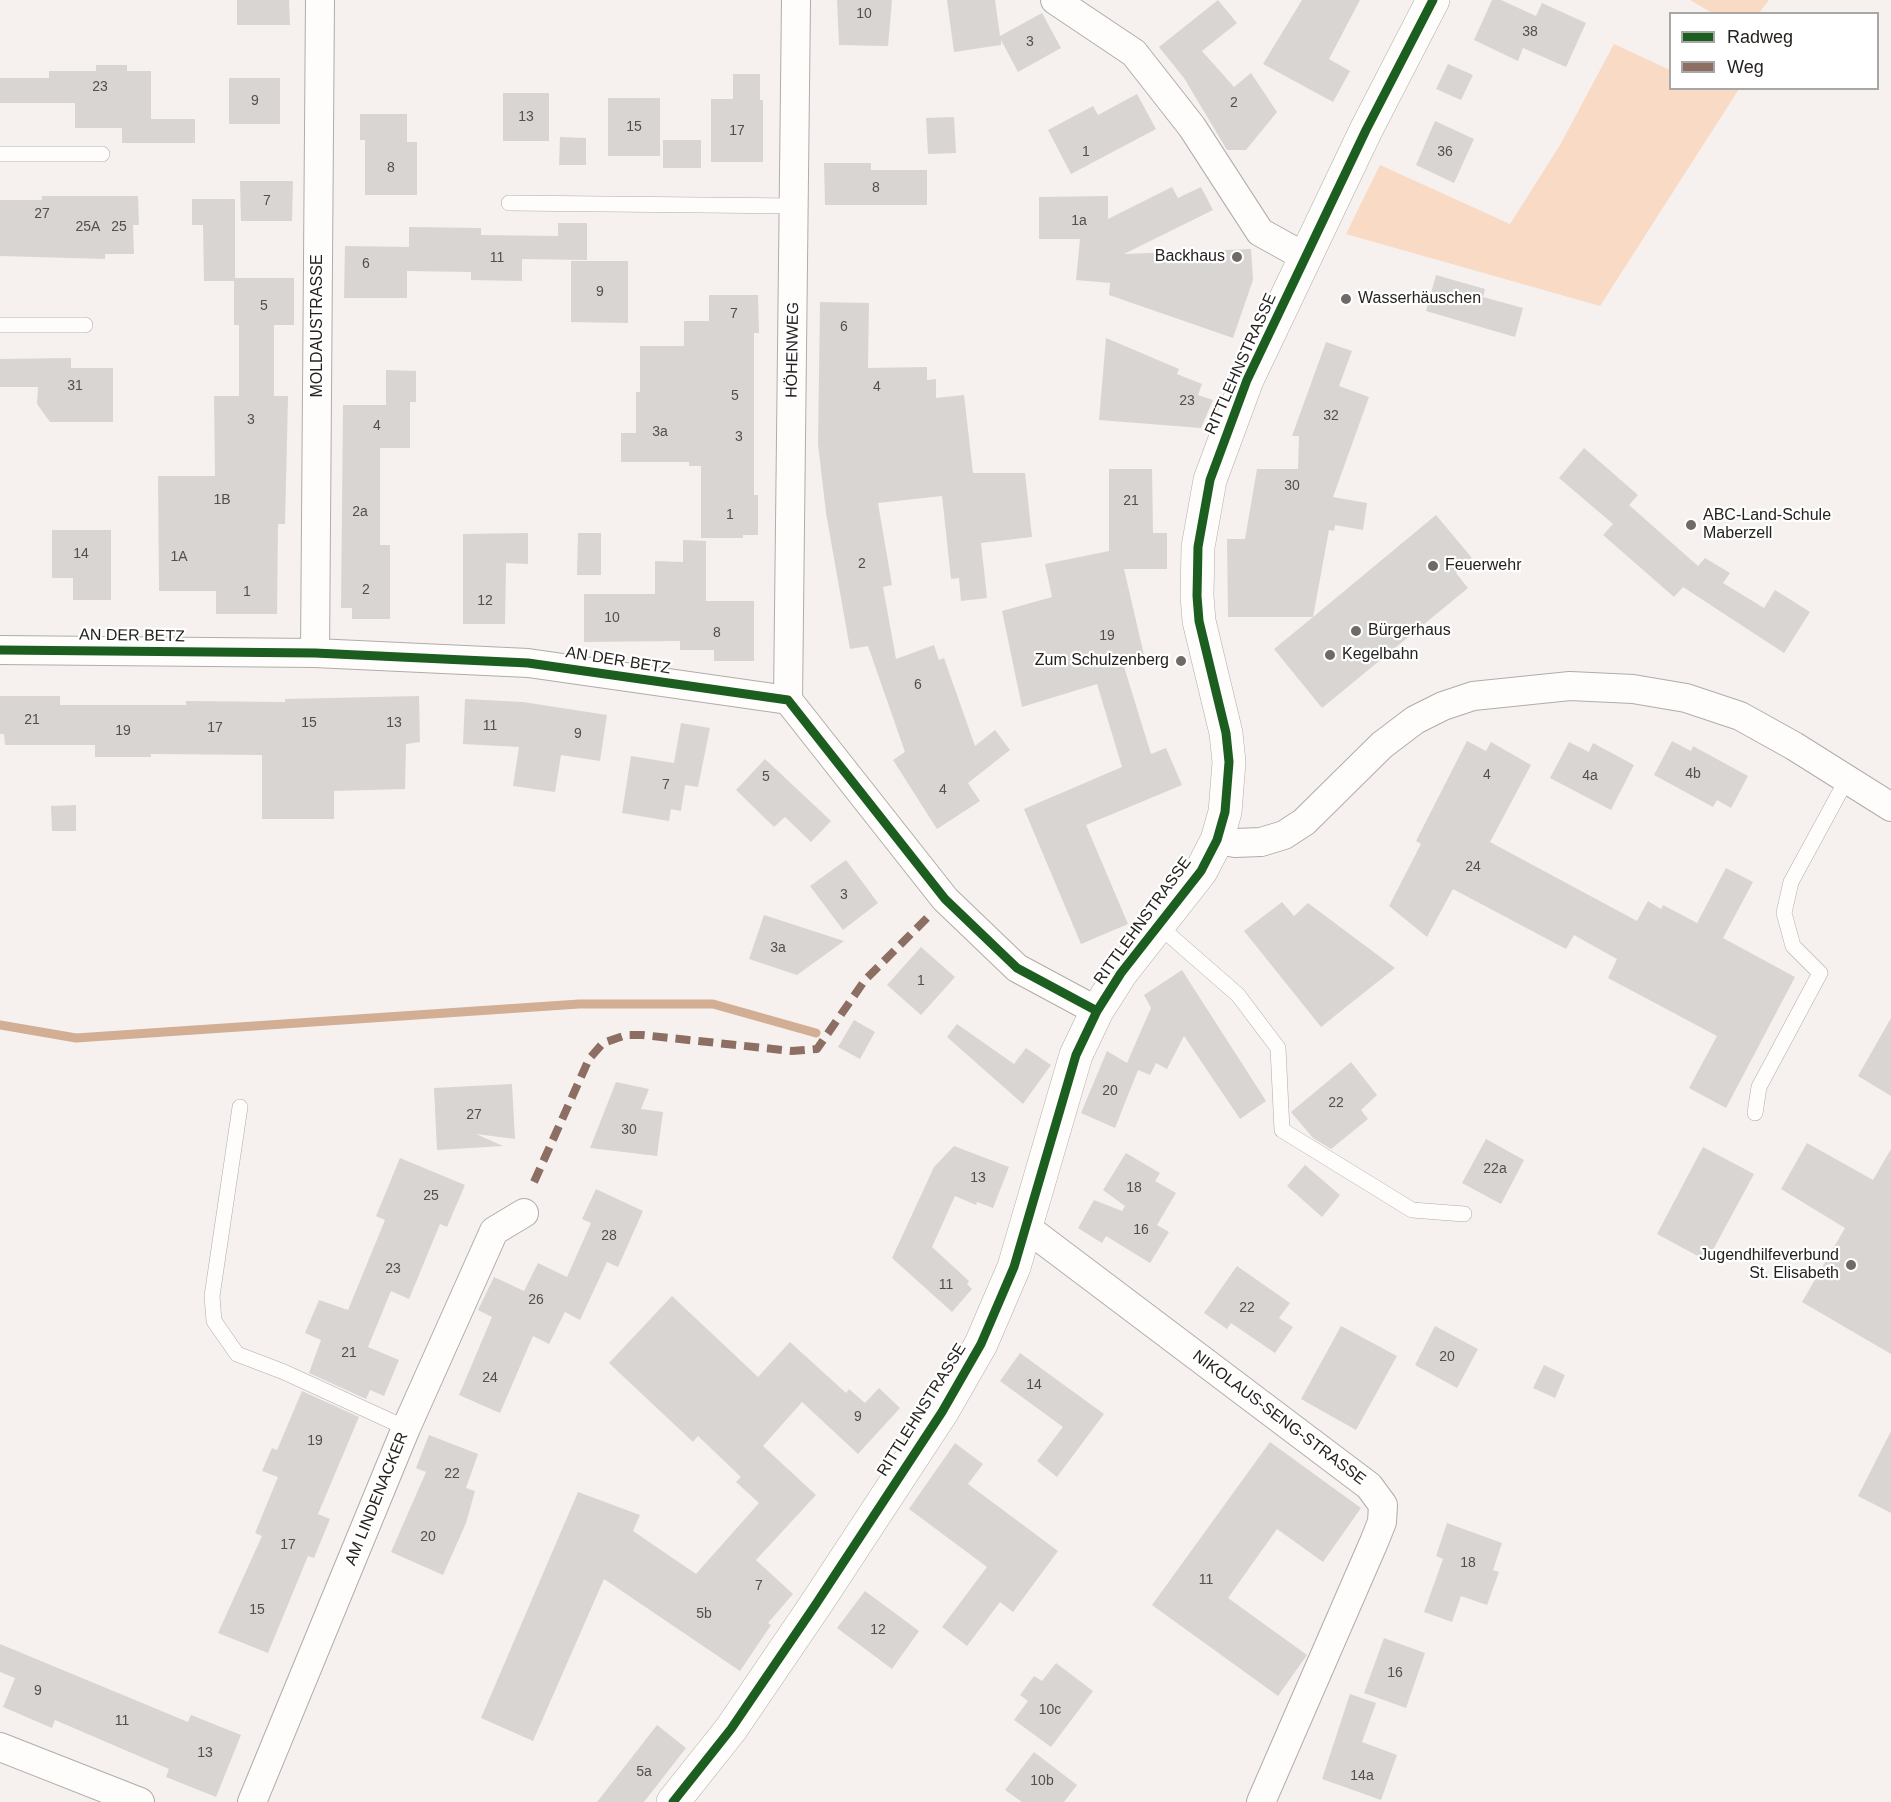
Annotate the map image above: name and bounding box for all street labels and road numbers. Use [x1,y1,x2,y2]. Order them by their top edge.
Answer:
street label: MOLDAUSTRASSE [308,254,328,398]
street label: RITTLEHNSTRASSE [1201,290,1281,438]
street label: HÖHENWEG [783,302,803,398]
street label: AN DER BETZ [79,625,185,647]
street label: AN DER BETZ [564,643,672,679]
street label: RITTLEHNSTRASSE [1090,854,1196,988]
street label: RITTLEHNSTRASSE [873,1340,971,1480]
street label: NIKOLAUS-SENG-STRASSE [1189,1347,1369,1489]
street label: AM LINDENACKER [341,1429,413,1569]

